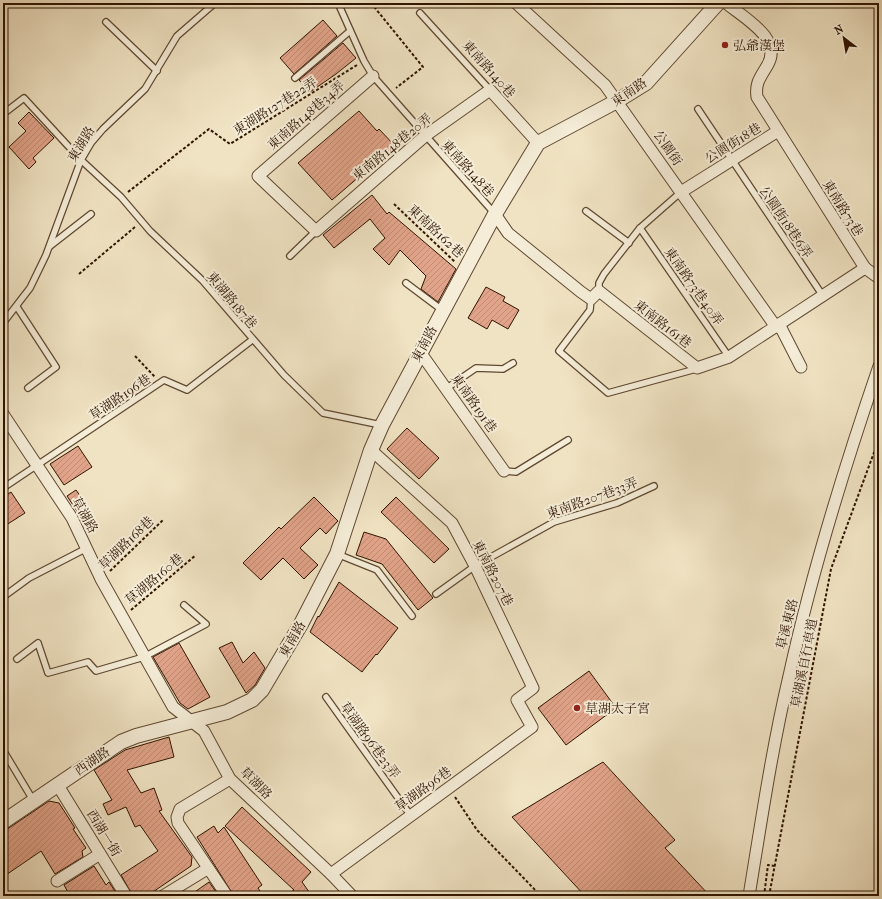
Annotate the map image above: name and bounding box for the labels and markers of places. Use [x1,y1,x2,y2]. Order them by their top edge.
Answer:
place label: 弘爺漢堡 [733,38,785,53]
marker: 弘爺漢堡 [720,40,730,50]
place label: 草湖太子宮 [585,701,650,716]
marker: 草湖太子宮 [572,703,582,713]

